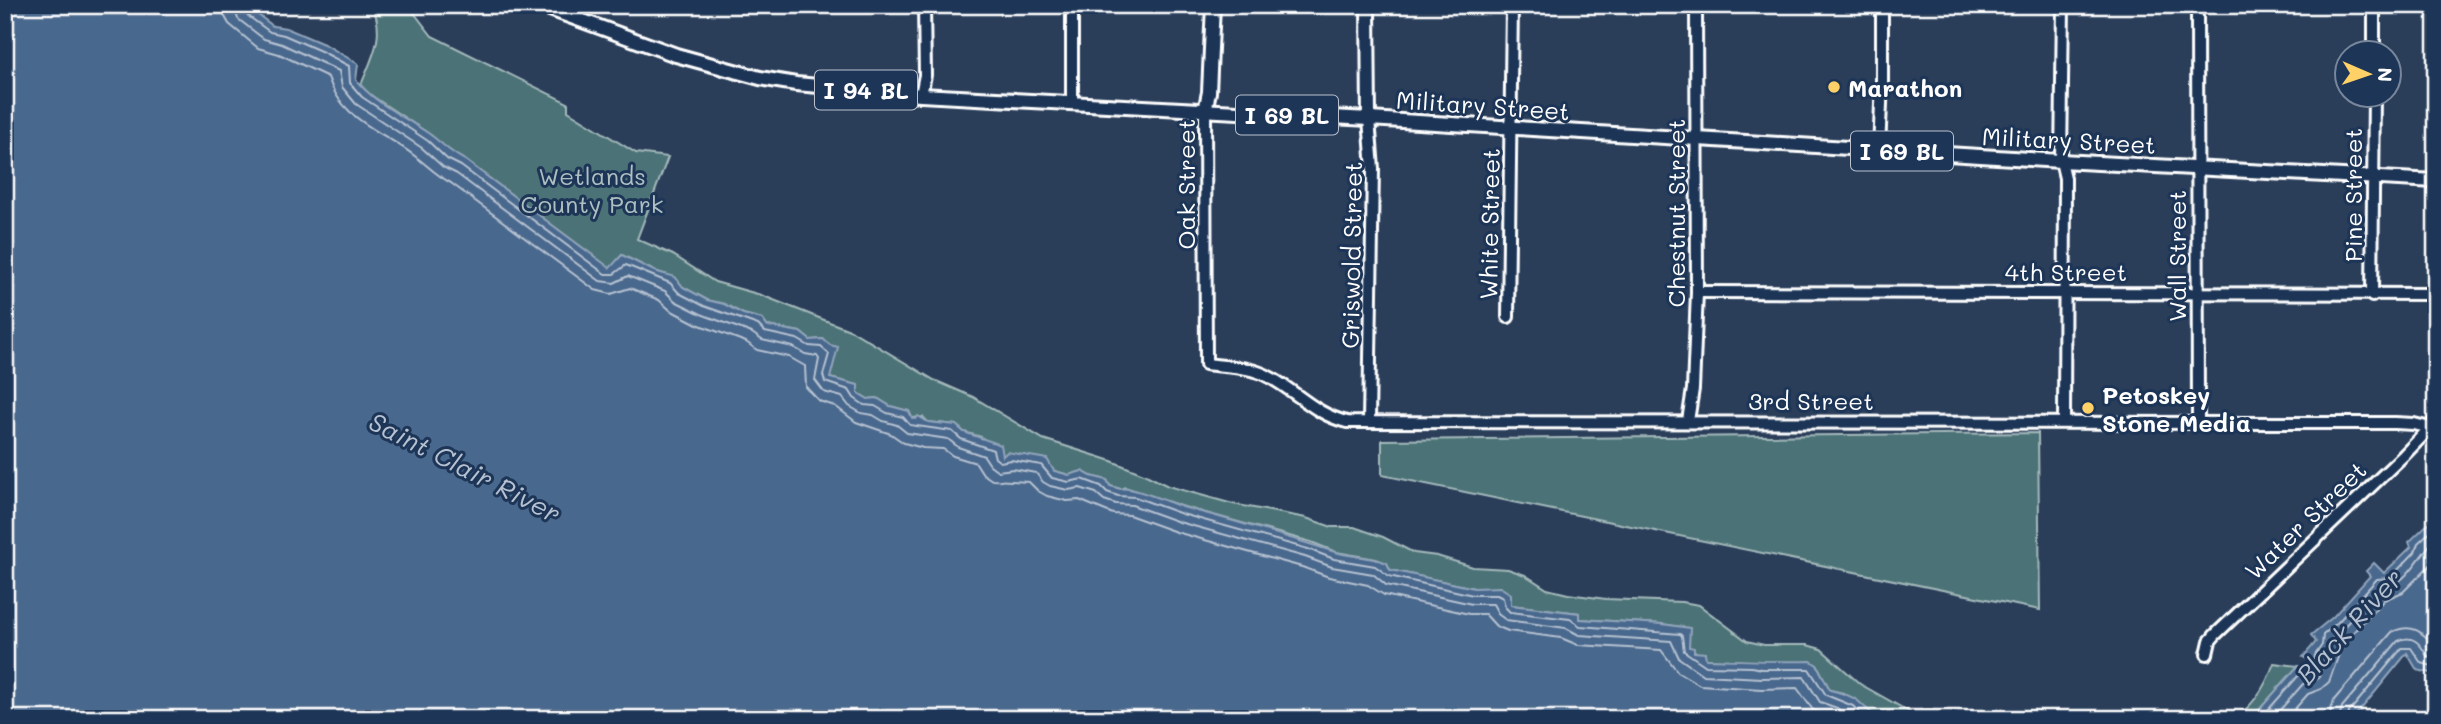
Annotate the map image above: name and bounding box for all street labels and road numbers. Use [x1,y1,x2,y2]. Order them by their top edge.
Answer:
road number: I 94 BL [815,71,917,110]
street label: Military Street [1395,83,1571,127]
road number: I 69 BL [1236,96,1338,134]
street label: Oak Street [1170,119,1201,249]
street label: Chestnut Street [1660,119,1691,307]
street label: Military Street [1981,120,2157,160]
street label: Pine Street [2337,128,2368,262]
road number: I 69 BL [1851,132,1953,170]
street label: White Street [1472,148,1506,300]
street label: Griswold Street [1334,161,1368,349]
street label: Wall Street [2161,190,2192,322]
street label: 4th Street [2005,256,2127,287]
street label: 3rd Street [1748,385,1874,416]
street label: Water Street [2238,454,2372,586]

